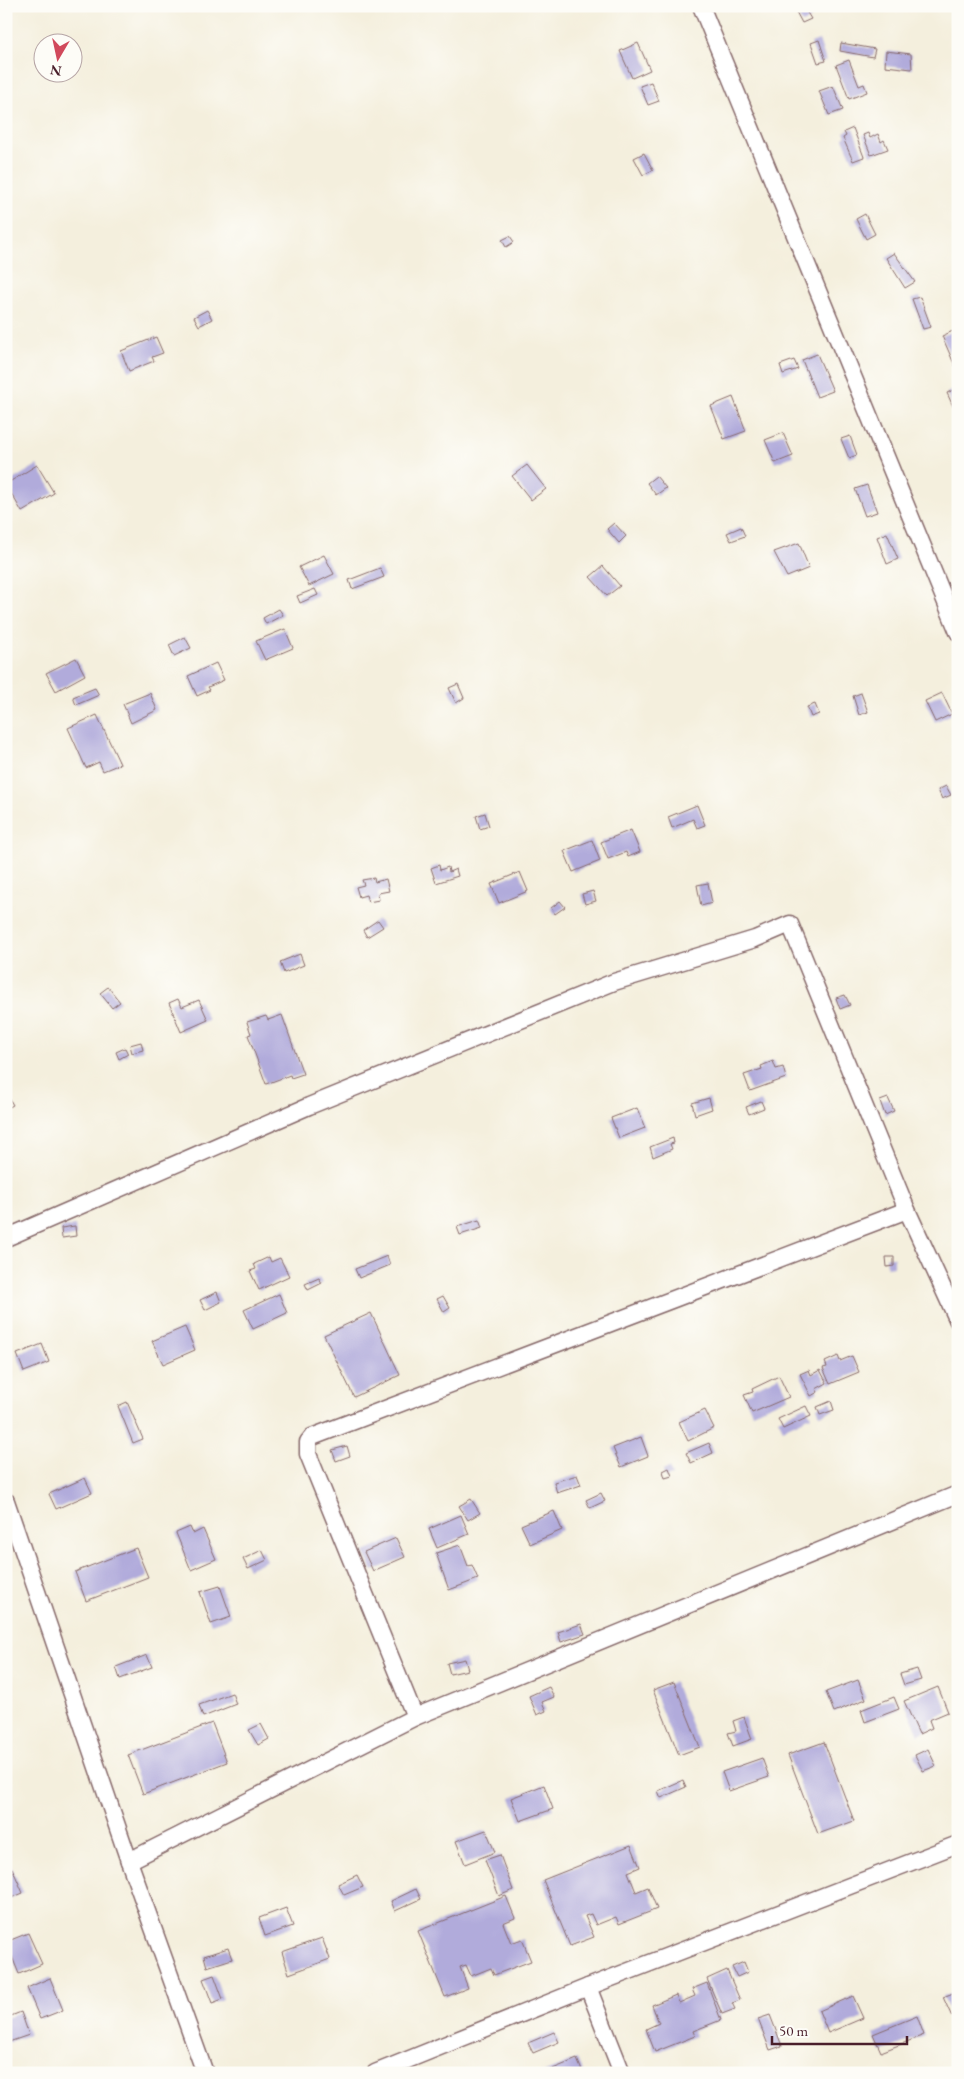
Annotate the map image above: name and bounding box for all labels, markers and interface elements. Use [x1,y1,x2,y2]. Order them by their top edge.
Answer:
north arrow [32,32,82,82]
text: N [48,61,63,81]
scale bar [772,2014,906,2046]
text: 50 m [779,2021,808,2040]

